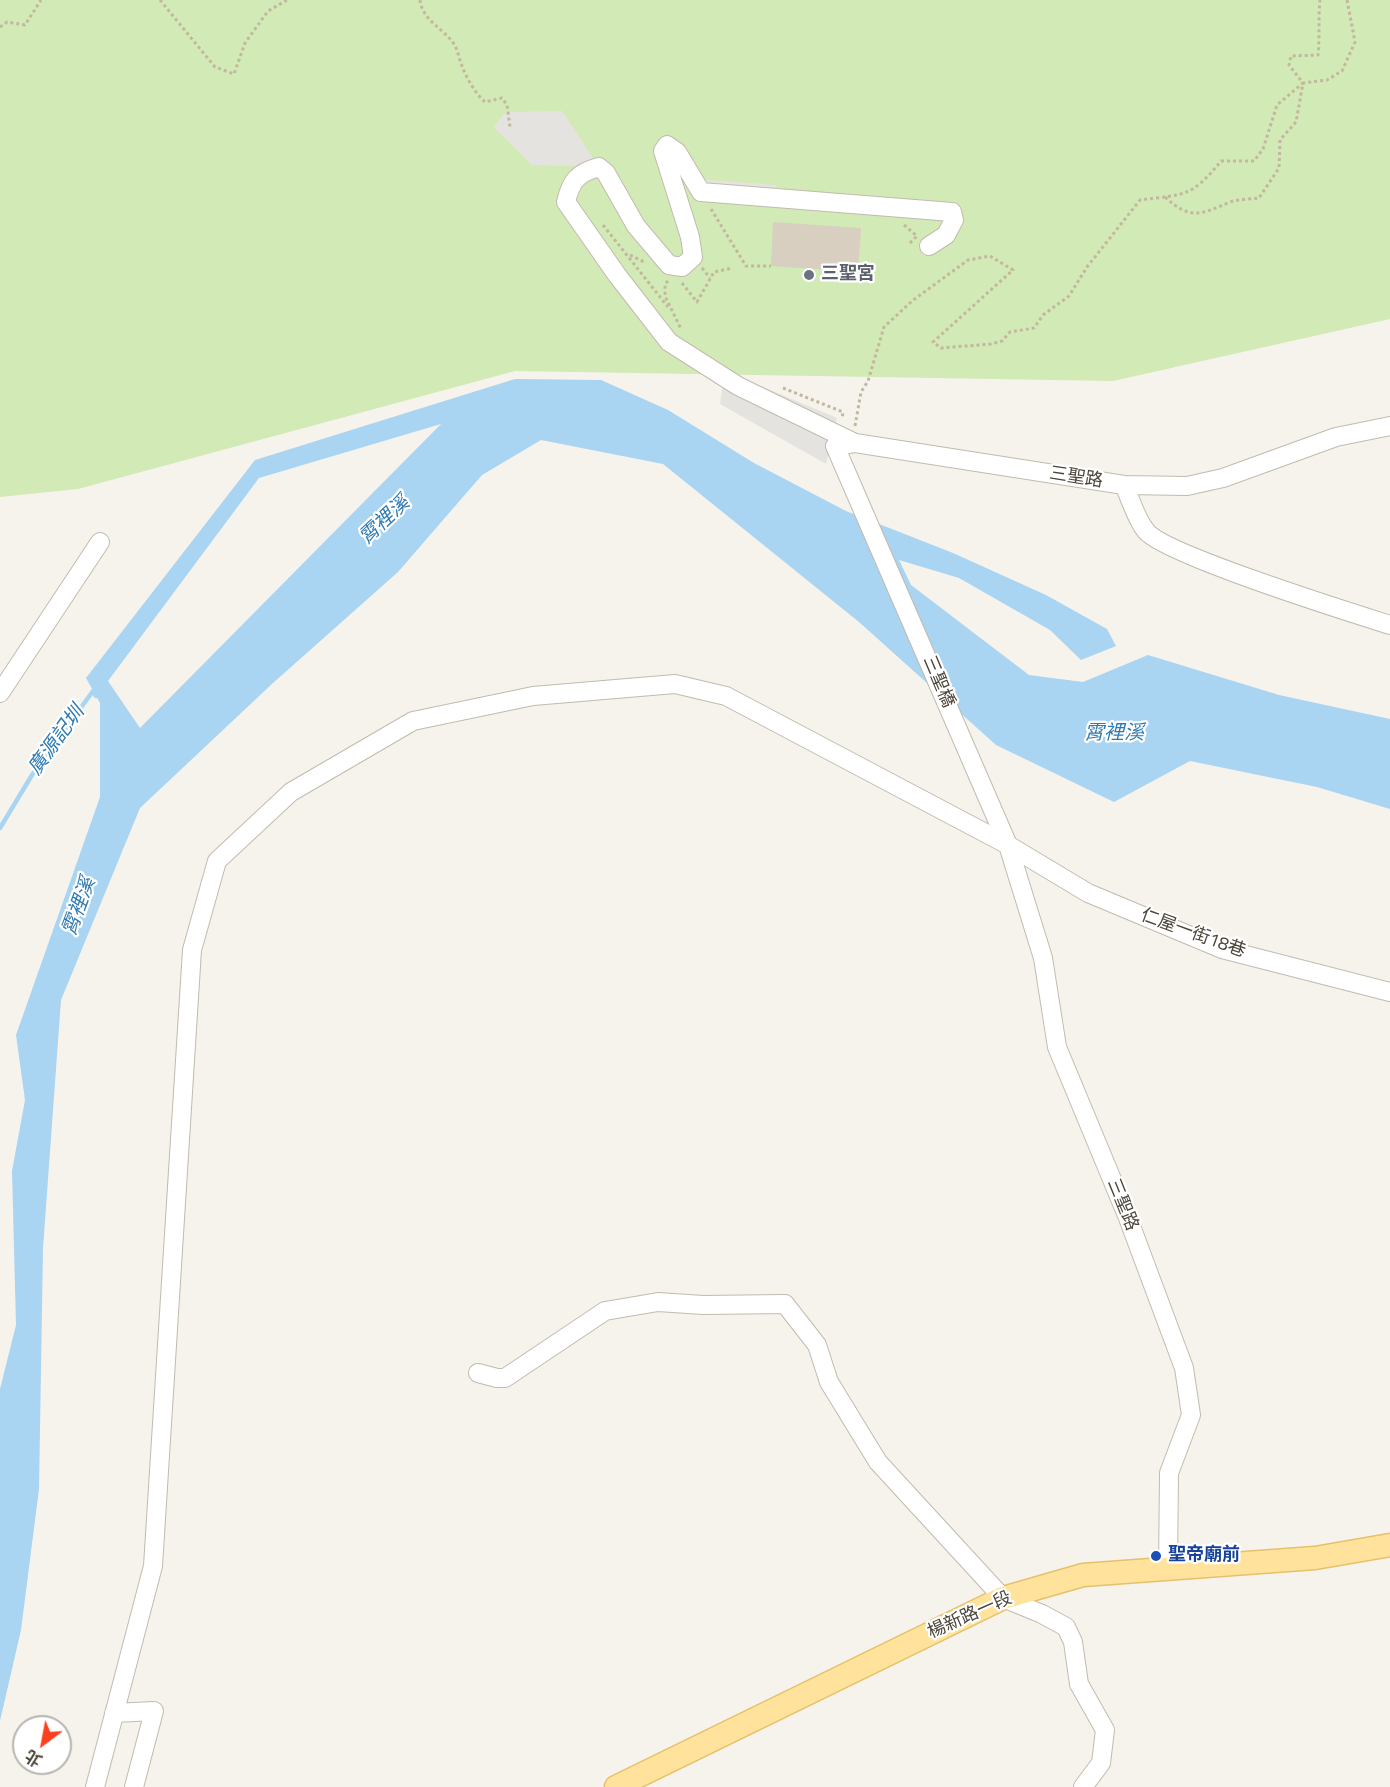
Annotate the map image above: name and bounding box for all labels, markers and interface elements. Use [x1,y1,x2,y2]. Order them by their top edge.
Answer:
place label: 三聖宮 [821,264,875,286]
marker: 三聖宮 [802,268,816,282]
street label: 三聖路 [1048,463,1104,493]
water label: 霄裡溪 [355,492,415,550]
street label: 三聖橋 [918,653,958,711]
water label: 廣源記圳 [24,702,90,780]
water label: 霄裡溪 [1084,722,1144,746]
water label: 霄裡溪 [58,875,102,939]
street label: 仁屋一街18巷 [1138,905,1248,963]
street label: 三聖路 [1102,1176,1142,1234]
place label: 聖帝廟前 [1168,1545,1240,1567]
marker: 聖帝廟前 [1149,1549,1163,1563]
street label: 楊新路一段 [924,1588,1016,1644]
north arrow [12,1715,72,1775]
text: 北 [20,1744,47,1773]

